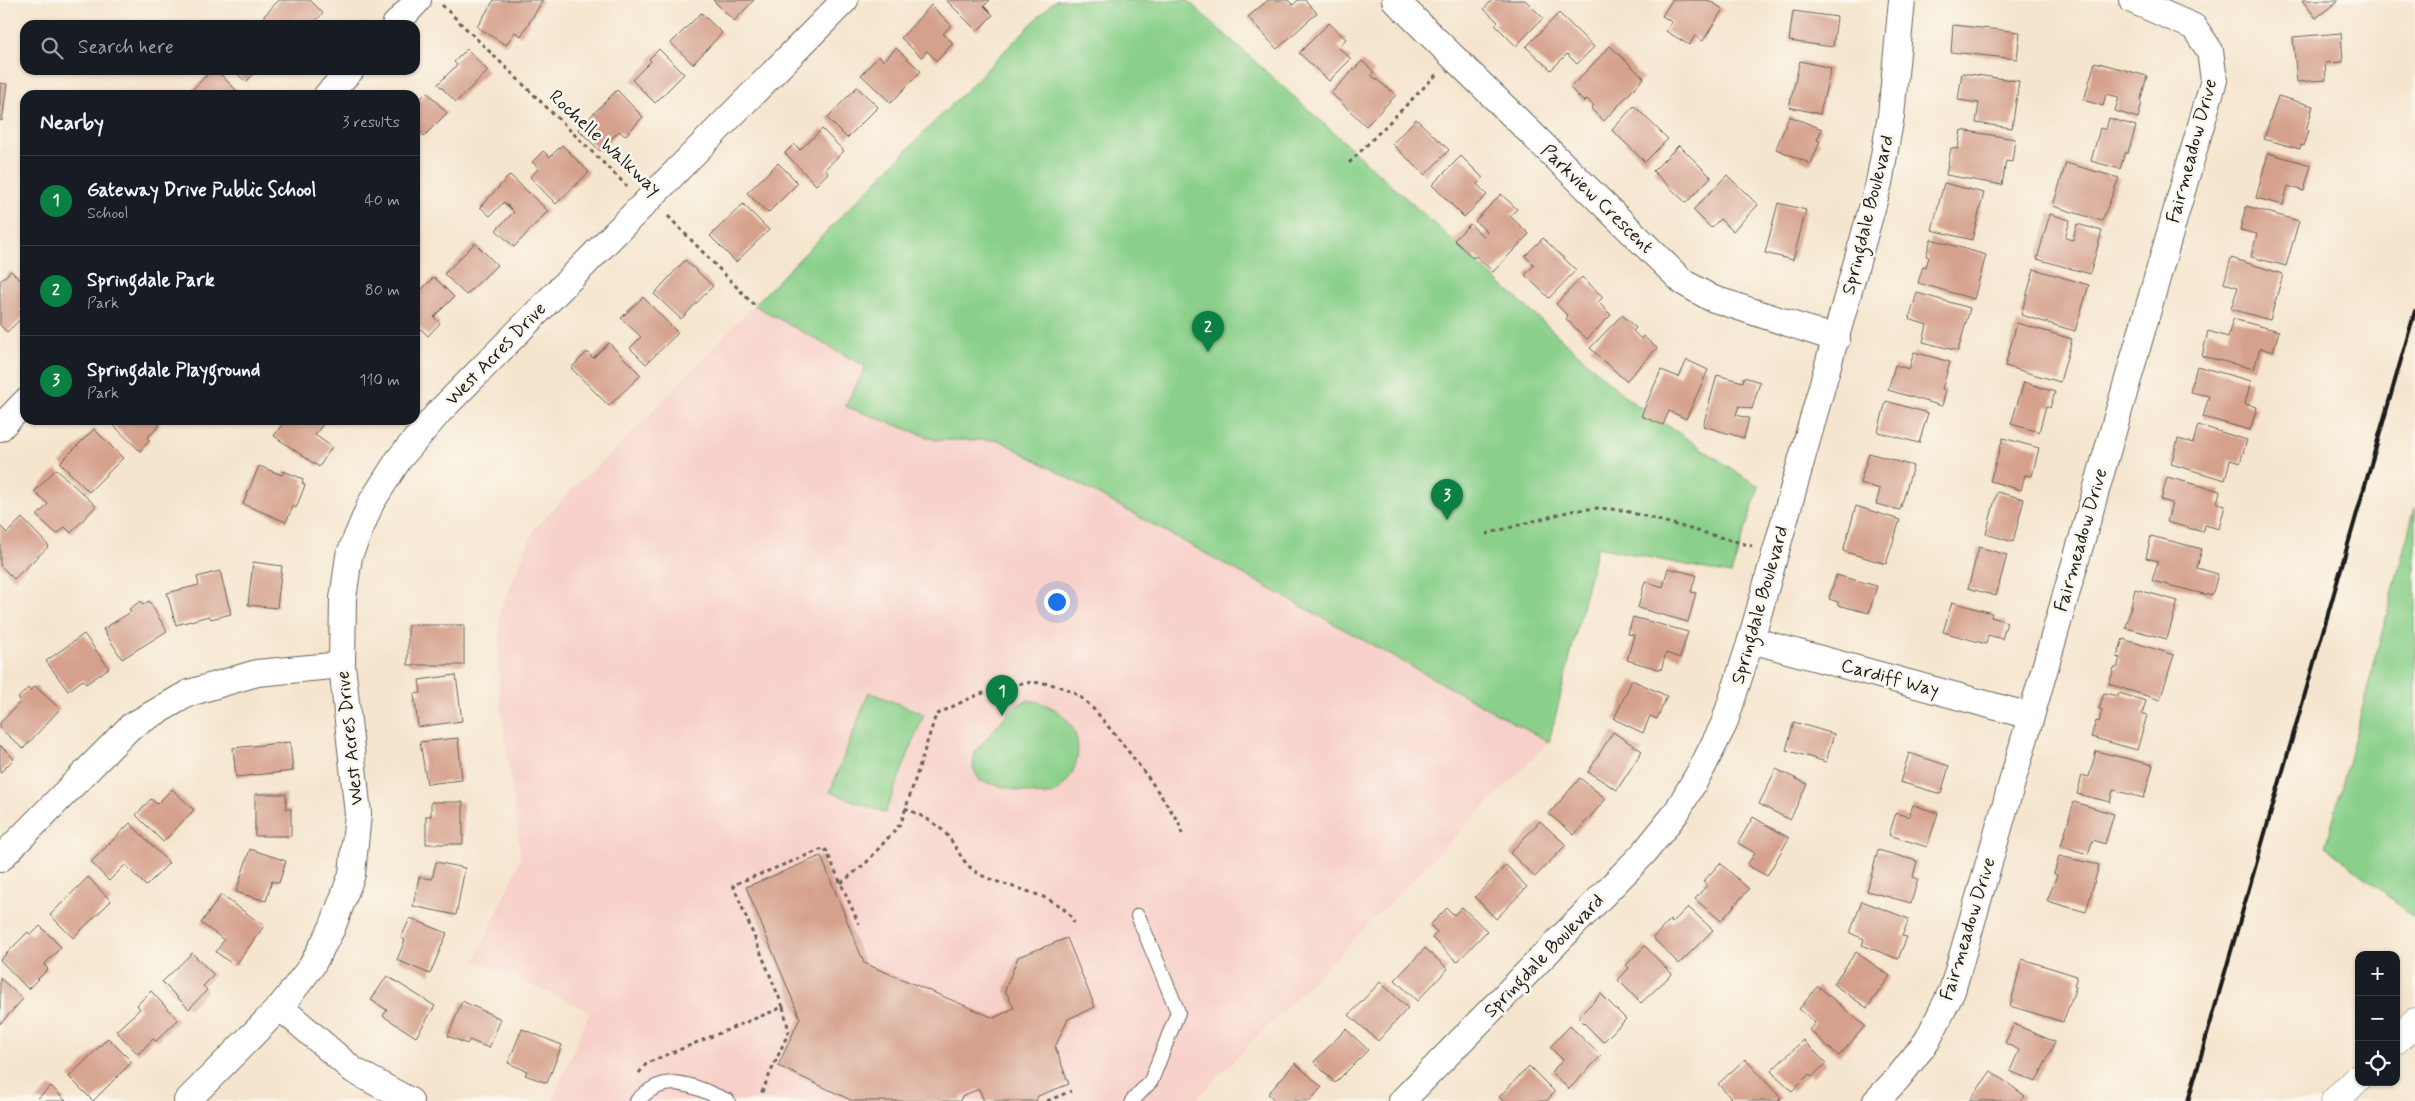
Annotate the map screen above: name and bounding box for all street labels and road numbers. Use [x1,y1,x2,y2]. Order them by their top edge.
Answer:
street label: Fairmeadow Drive [2161,76,2223,226]
street label: Rochelle Walkway [543,84,667,202]
street label: Springdale Boulevard [1836,133,1903,298]
street label: Parkview Crescent [1535,139,1659,259]
street label: West Acres Drive [440,297,552,411]
street label: Fairmeadow Drive [2049,465,2113,615]
street label: Springdale Boulevard [1725,523,1797,688]
street label: Cardiff Way [1838,653,1942,704]
street label: West Acres Drive [331,670,369,806]
street label: Fairmeadow Drive [1934,854,2002,1004]
street label: Springdale Boulevard [1478,889,1612,1026]

